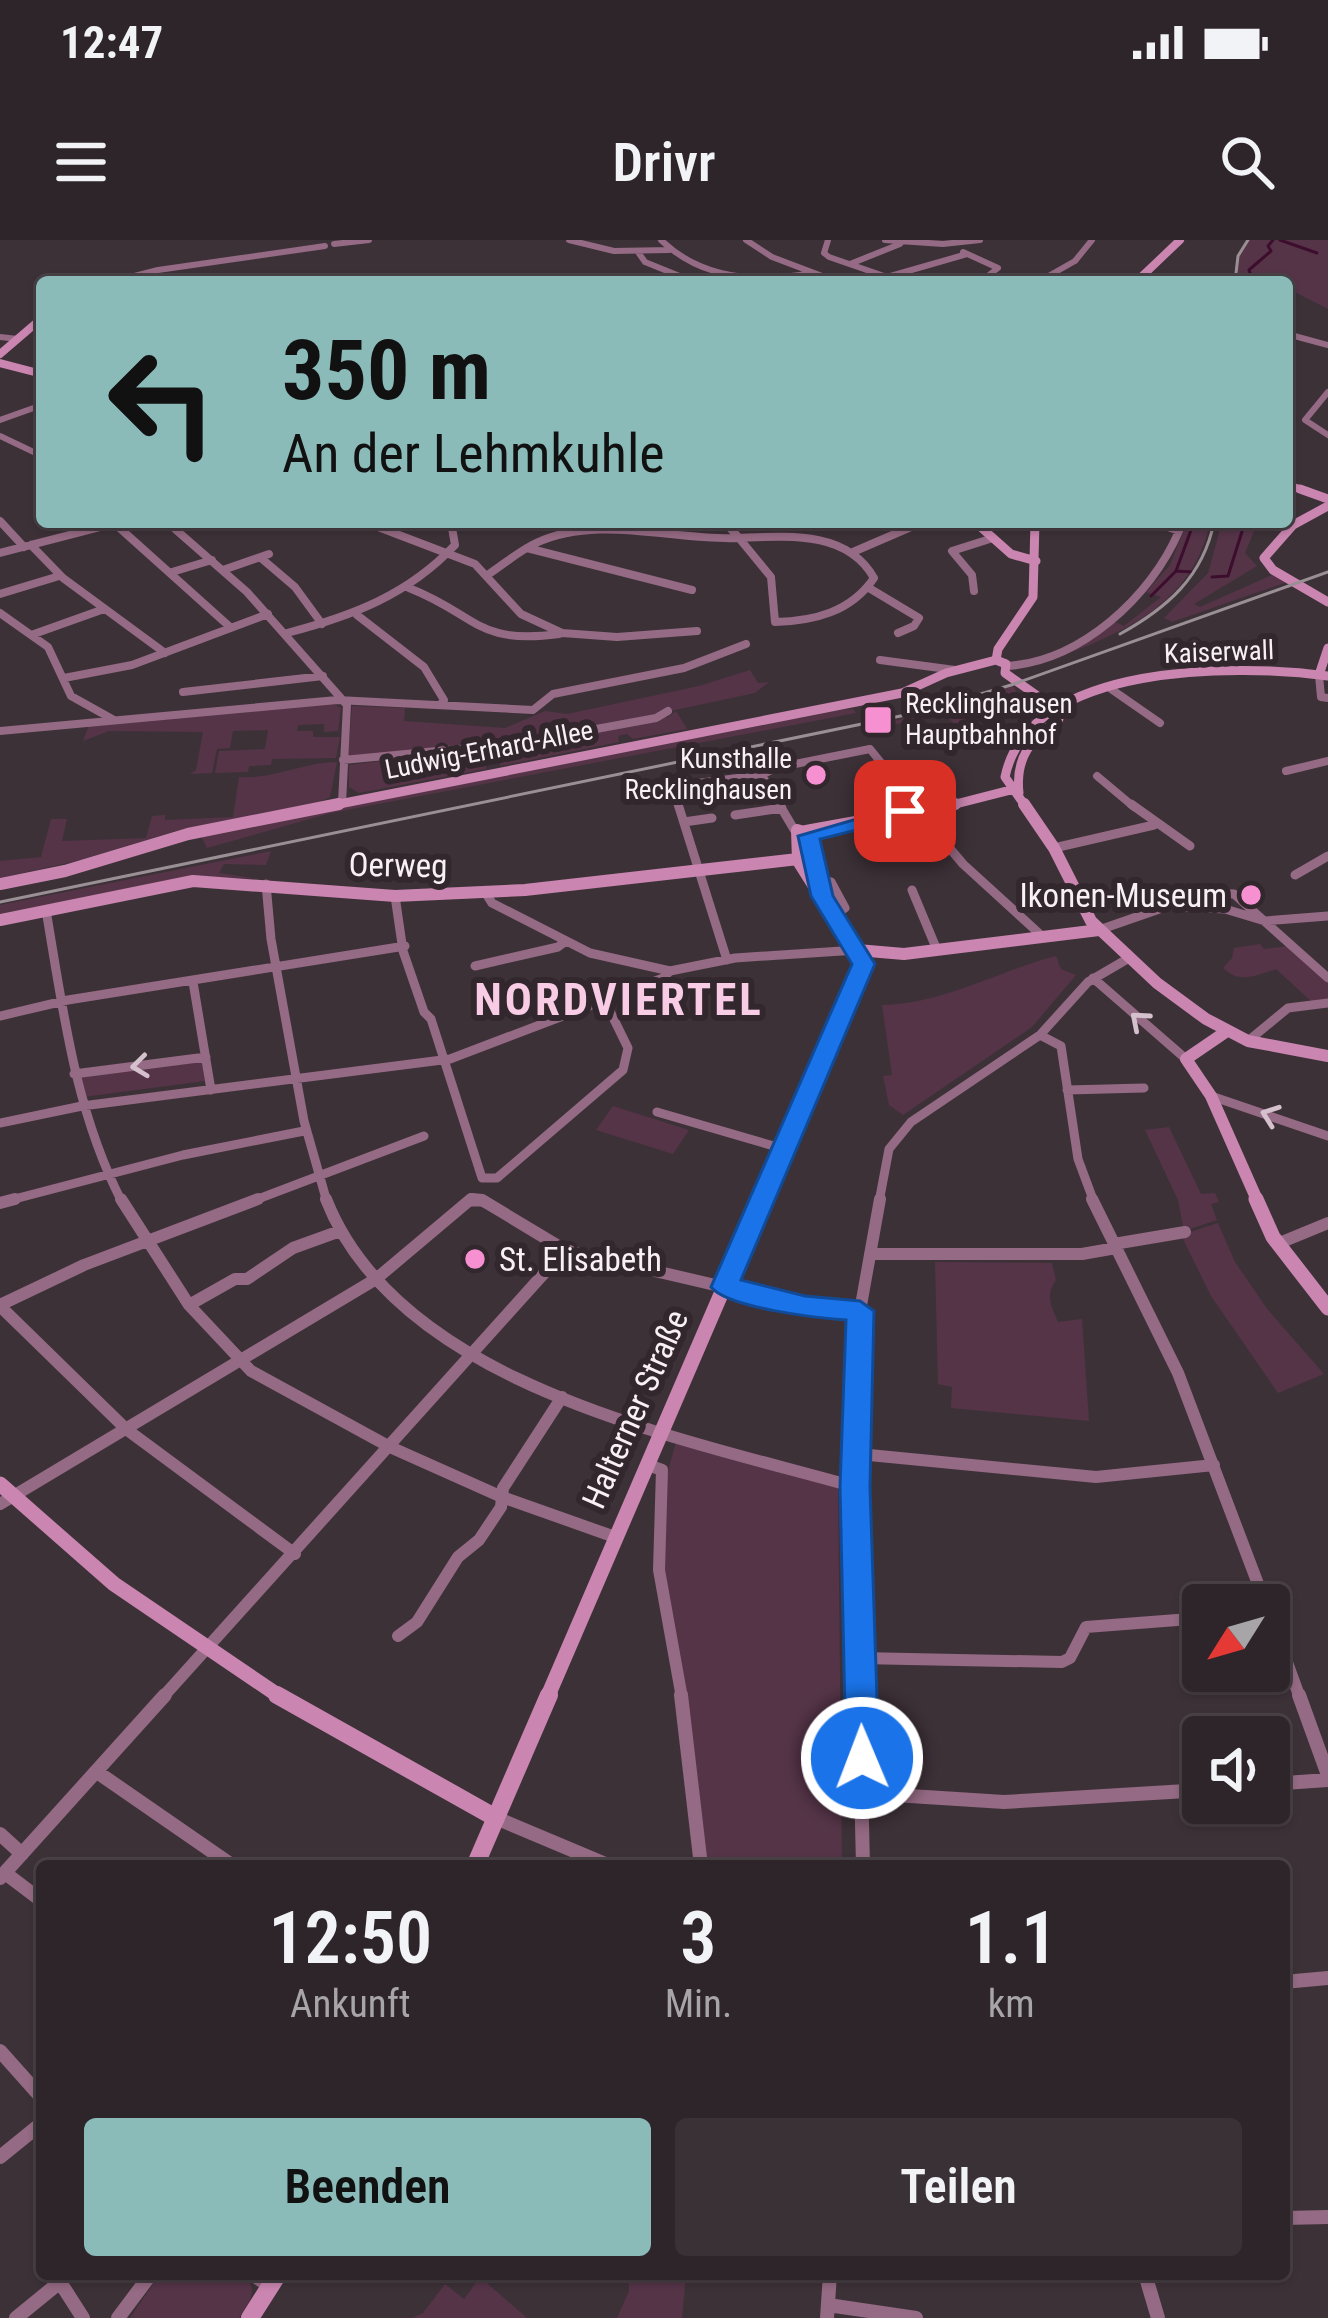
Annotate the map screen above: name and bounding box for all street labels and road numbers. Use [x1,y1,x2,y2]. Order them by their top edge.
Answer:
street label: Kaiserwall [1163,634,1275,670]
street label: Ludwig-Erhard-Allee [382,714,596,786]
street label: Oerweg [348,845,448,885]
street label: Halterner Straße [574,1304,696,1514]

